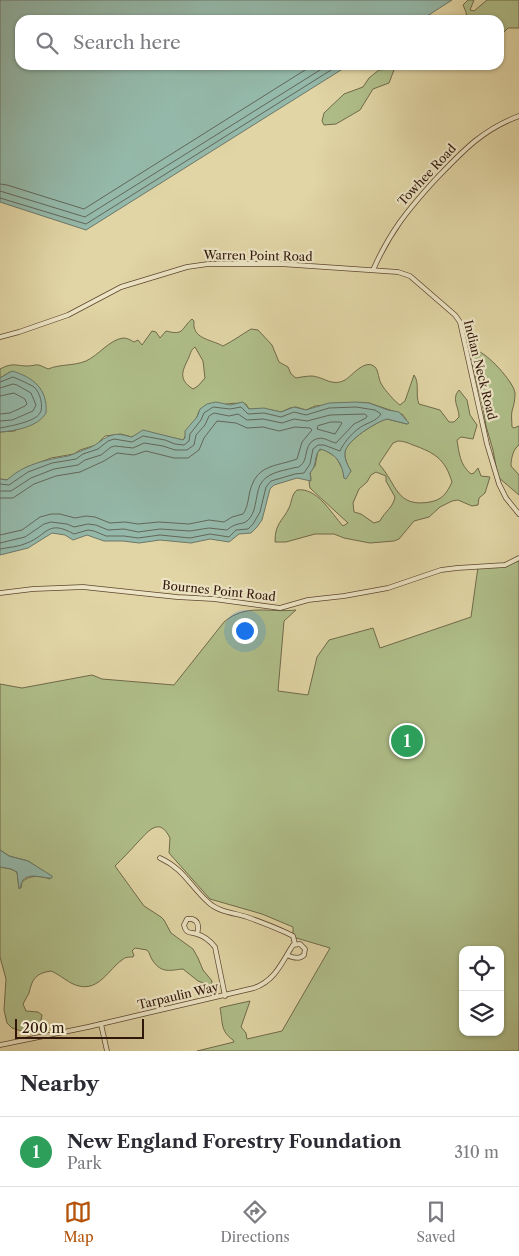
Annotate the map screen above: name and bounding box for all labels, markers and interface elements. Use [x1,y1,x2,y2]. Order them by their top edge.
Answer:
search box [15,15,504,70]
icon: search [33,29,61,57]
text: Search here [73,31,181,54]
street label: Towhee Road [394,140,459,208]
street label: Warren Point Road [202,247,313,264]
street label: Indian Neck Road [461,318,500,422]
street label: Bournes Point Road [162,577,277,604]
your location [232,618,258,644]
pin: 1 [391,722,423,760]
map controls [459,946,504,1036]
button: locate [459,946,504,991]
street label: Tarpaulin Way [136,979,220,1012]
button: layers [459,991,504,1036]
scale bar [15,1016,144,1039]
text: 200 m [22,1019,65,1037]
text: Nearby [20,1071,99,1096]
text: New England Forestry Foundation [67,1130,401,1153]
text: 1 [32,1142,40,1162]
text: 310 m [454,1142,499,1162]
text: Park [67,1153,102,1173]
tab: Map [63,1198,94,1246]
tab: Directions [220,1198,290,1246]
tab: Saved [417,1198,455,1246]

